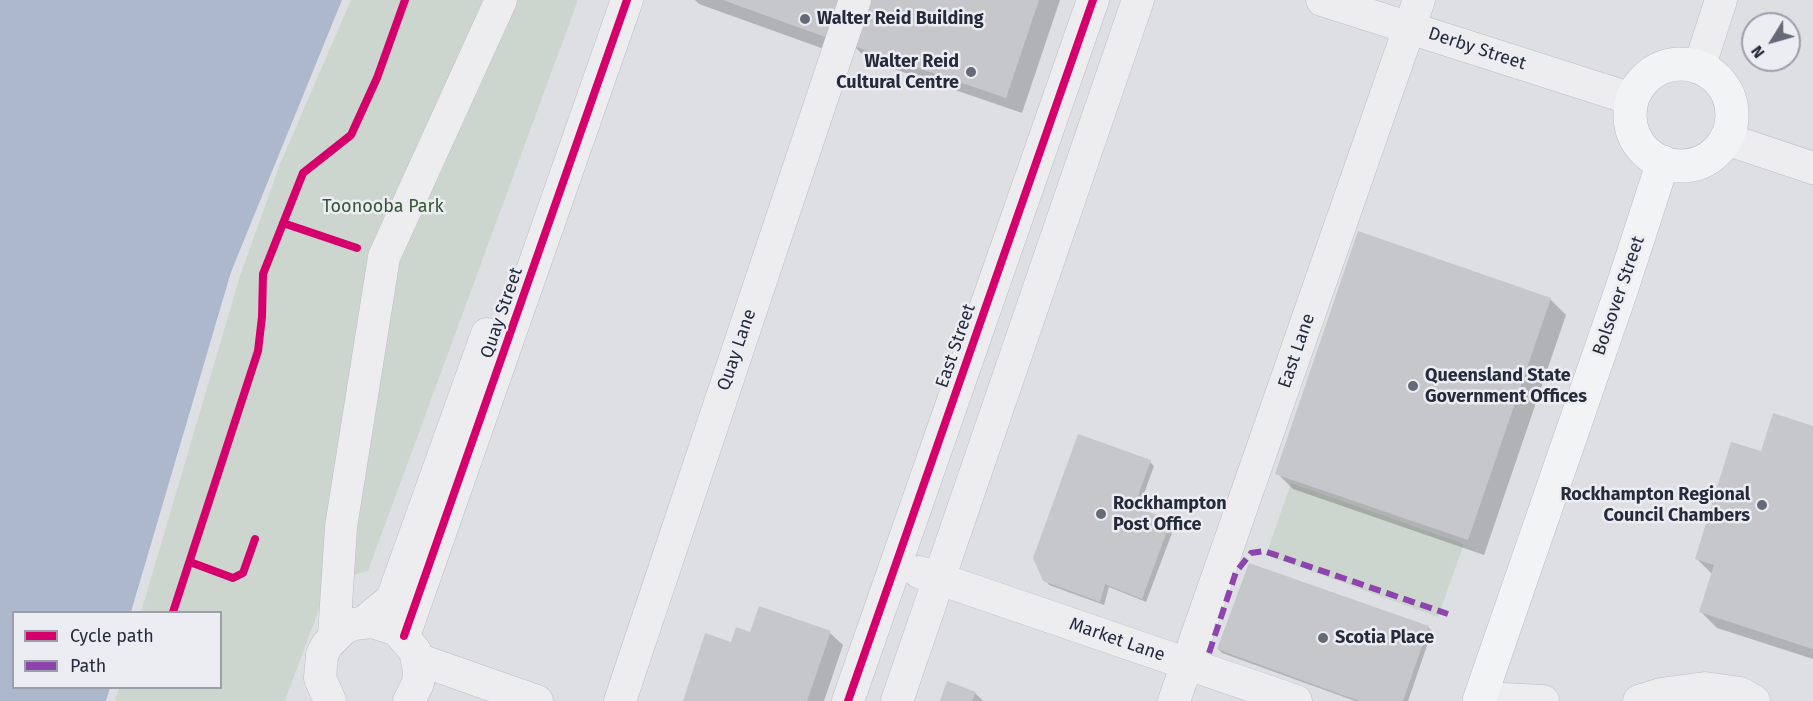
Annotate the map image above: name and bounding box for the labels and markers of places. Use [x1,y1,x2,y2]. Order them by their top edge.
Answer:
place label: Walter Reid Building [817,8,984,30]
marker: Walter Reid Building [798,12,812,26]
place label: Walter Reid Cultural Centre [836,51,959,94]
marker: Walter Reid Cultural Centre [964,65,978,79]
place label: Queensland State Government Offices [1425,365,1587,407]
marker: Queensland State Government Offices [1406,379,1420,393]
place label: Rockhampton Regional Council Chambers [1560,484,1750,526]
place label: Rockhampton Post Office [1113,493,1227,536]
marker: Rockhampton Regional Council Chambers [1755,498,1769,512]
marker: Rockhampton Post Office [1094,507,1108,521]
place label: Scotia Place [1335,627,1434,649]
marker: Scotia Place [1316,631,1330,645]

